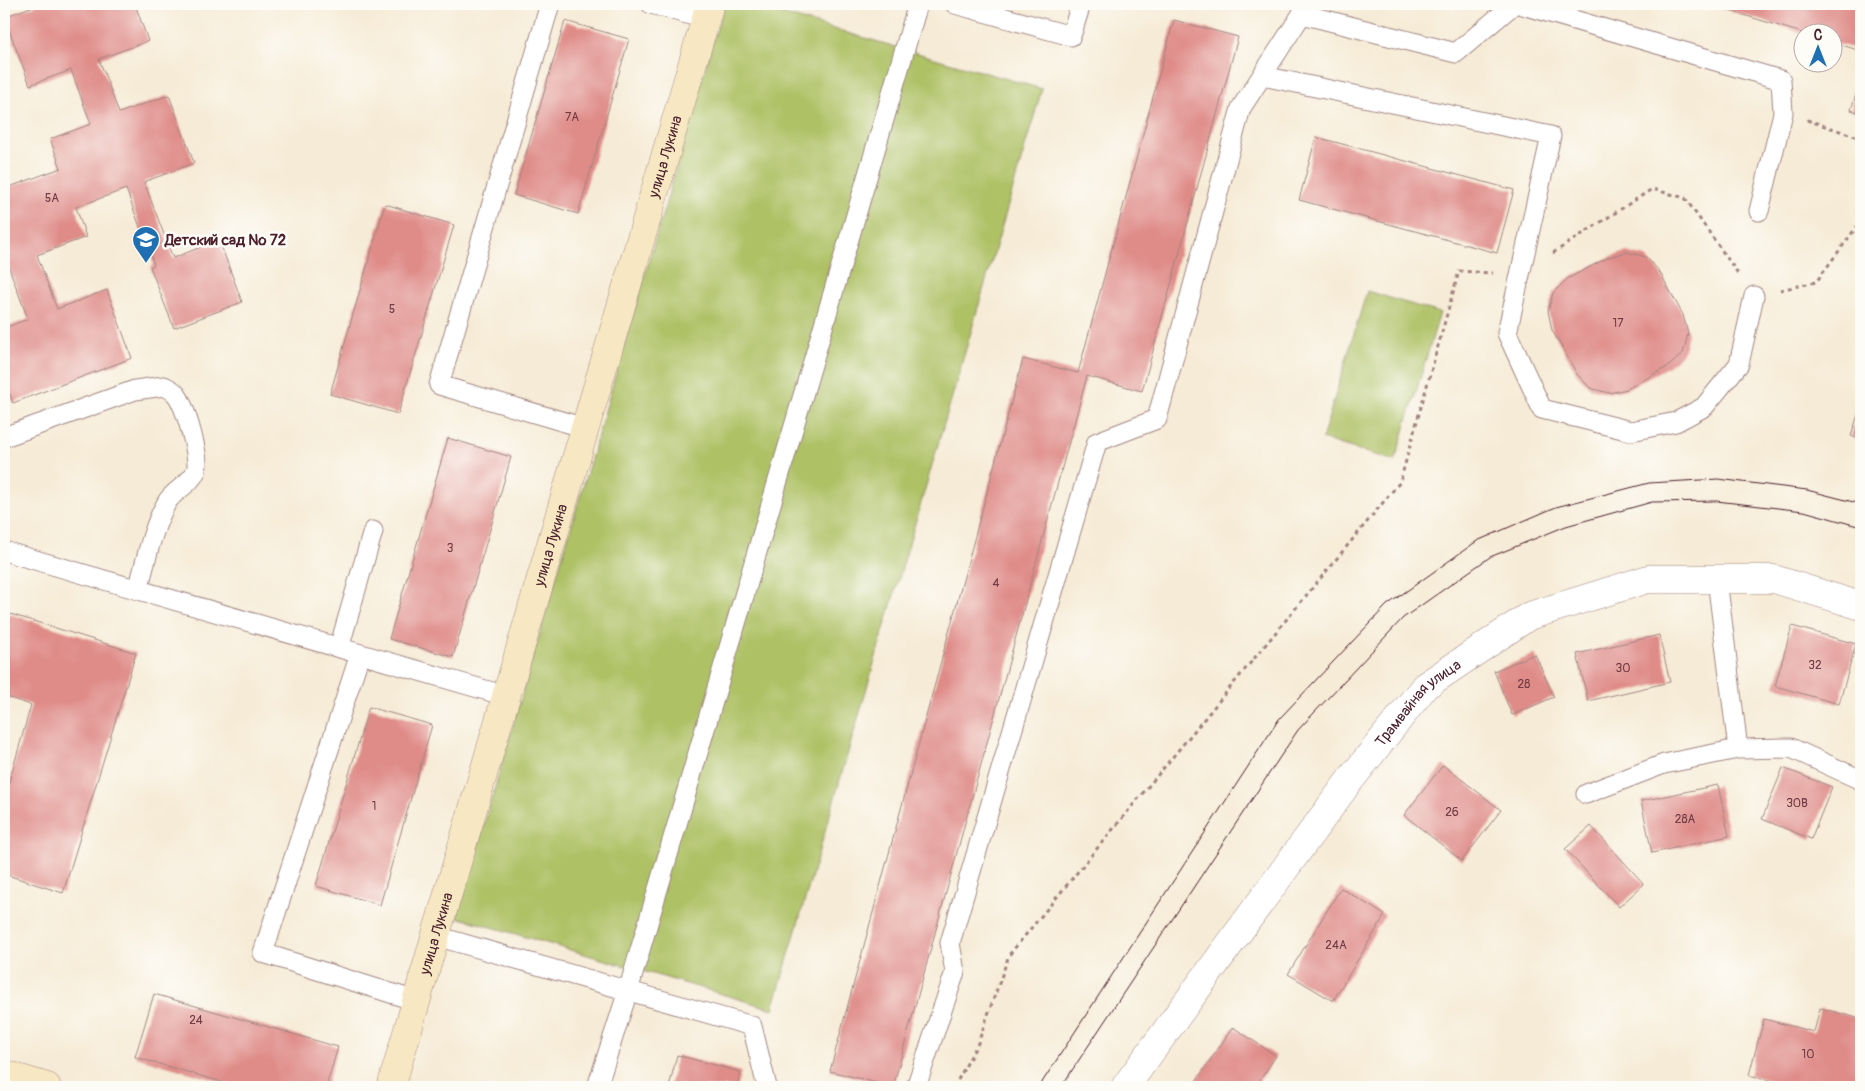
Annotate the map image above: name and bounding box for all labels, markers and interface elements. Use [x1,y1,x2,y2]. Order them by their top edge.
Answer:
north arrow [1792,22,1842,72]
text: С [1814,27,1823,44]
house number: 7А [565,110,579,125]
street label: улица Лукина [644,113,686,201]
house number: 5А [45,191,59,206]
school or university icon: Детский сад № 72 [131,225,161,264]
place label: Детский сад № 72 [164,231,286,250]
house number: 5 [389,302,395,317]
house number: 17 [1612,316,1624,331]
street label: улица Лукина [529,502,572,589]
house number: 3 [447,541,454,556]
house number: 4 [993,576,1000,591]
street label: Трамвайная улица [1371,655,1464,751]
house number: 32 [1808,658,1822,673]
house number: 30 [1616,661,1630,676]
house number: 28 [1518,677,1530,692]
house number: 30В [1786,796,1808,811]
house number: 1 [372,799,376,814]
house number: 26 [1445,805,1459,820]
house number: 28А [1675,812,1695,827]
street label: улица Лукина [415,890,457,978]
house number: 24А [1325,938,1347,953]
house number: 24 [189,1013,203,1028]
house number: 10 [1802,1047,1814,1062]

